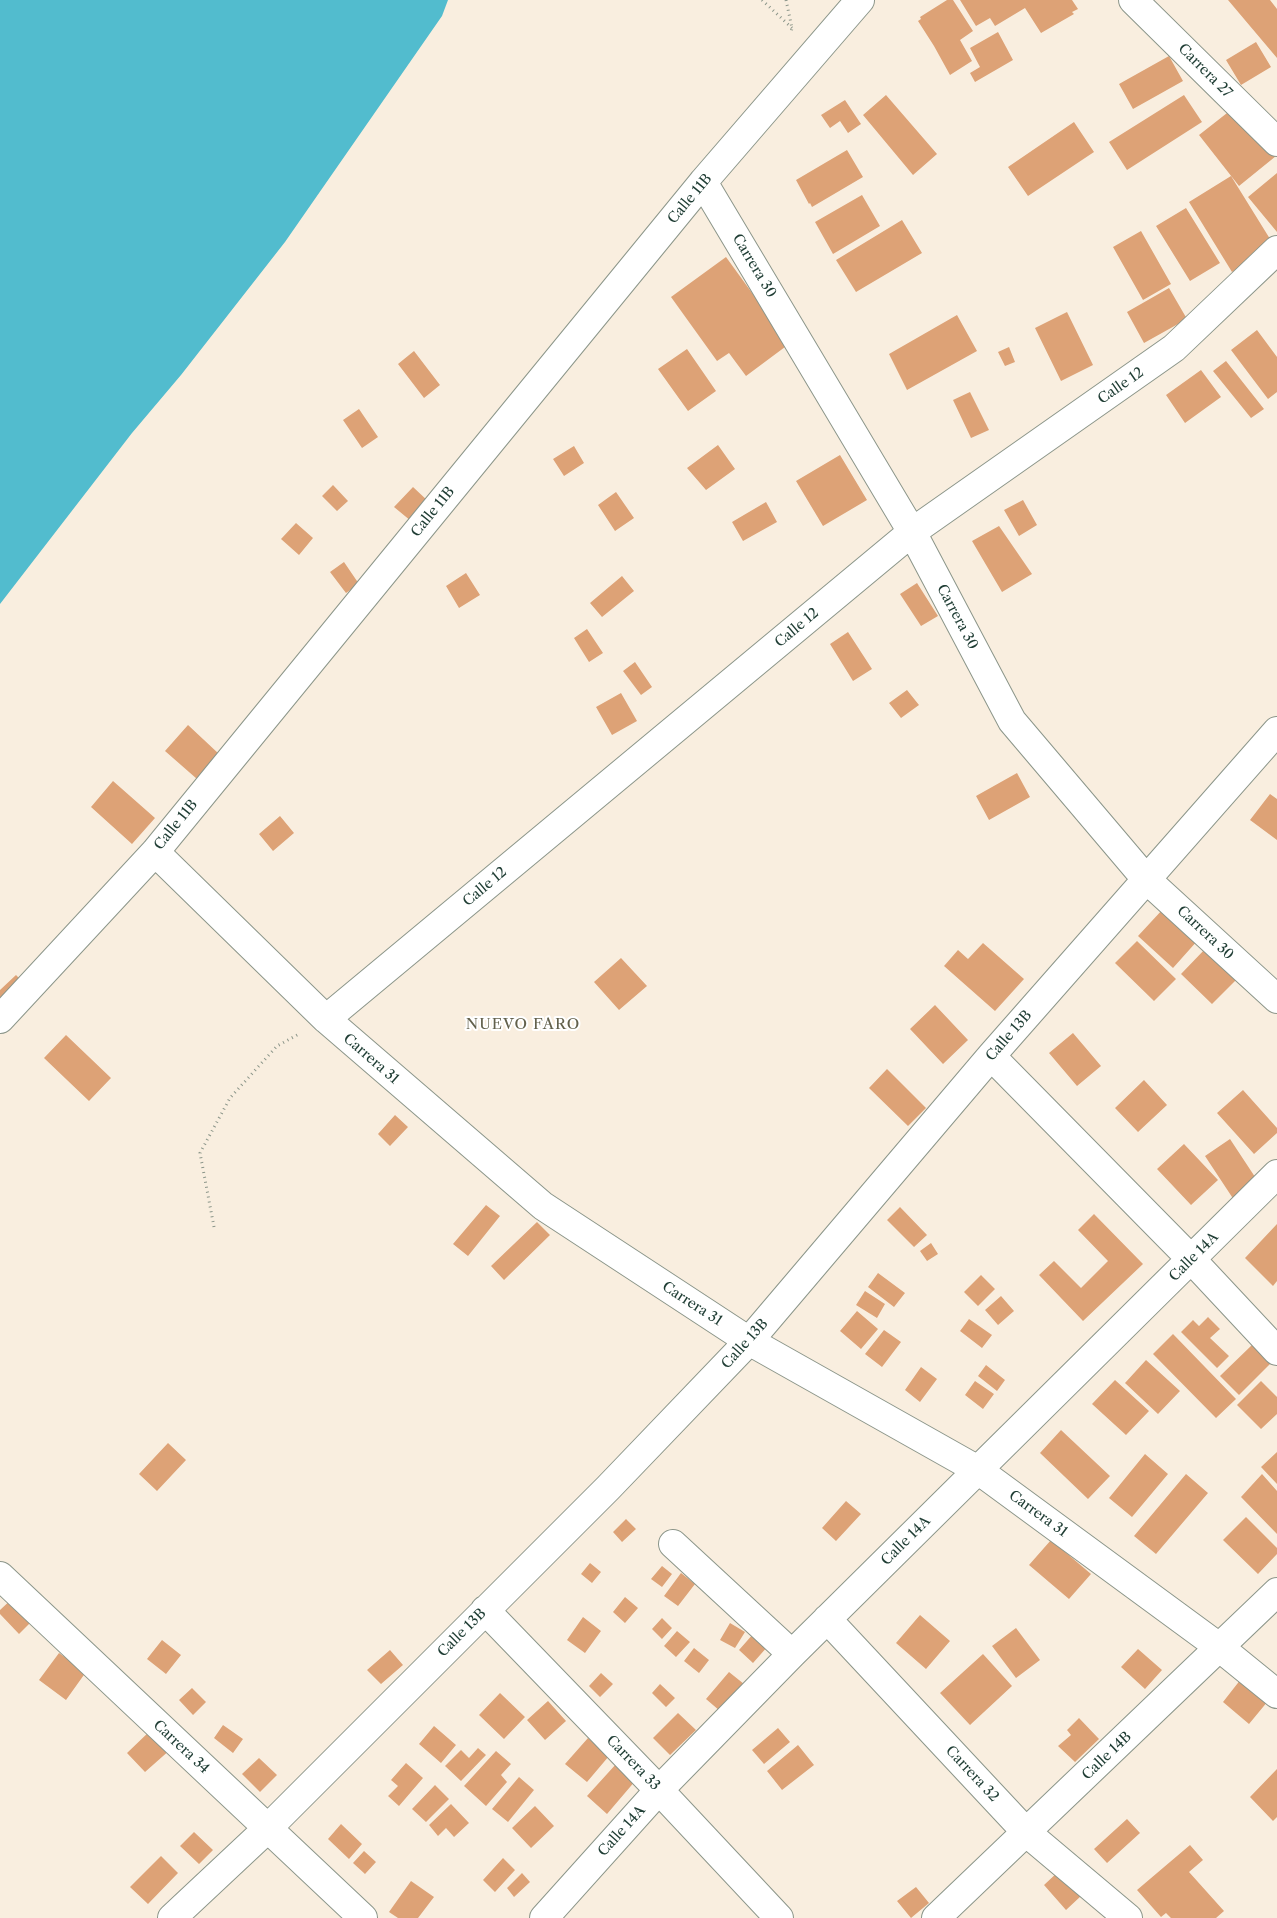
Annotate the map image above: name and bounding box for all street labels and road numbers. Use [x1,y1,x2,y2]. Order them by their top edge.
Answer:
street label: Carrera 27 [1174,40,1236,102]
street label: Calle 11B [664,171,716,227]
street label: Carrera 30 [728,231,780,301]
street label: Calle 12 [1095,364,1147,408]
street label: Calle 11B [408,484,458,540]
street label: Carrera 30 [933,582,981,652]
street label: Calle 12 [772,605,822,651]
street label: Calle 11B [151,797,201,853]
street label: Calle 12 [460,864,510,910]
street label: Carrera 30 [1173,903,1237,963]
street label: Calle 13B [983,1007,1035,1065]
street label: Carrera 31 [340,1030,402,1088]
street label: Calle 14A [1166,1229,1222,1285]
street label: Carrera 31 [659,1278,725,1330]
street label: Calle 13B [718,1316,772,1372]
street label: Carrera 31 [1005,1487,1071,1541]
street label: Calle 14A [878,1513,934,1569]
street label: Calle 13B [434,1605,490,1661]
street label: Carrera 34 [150,1717,212,1777]
street label: Calle 14B [1079,1728,1135,1784]
street label: Carrera 33 [603,1732,663,1794]
street label: Carrera 32 [942,1743,1002,1805]
street label: Calle 14A [595,1802,649,1860]

